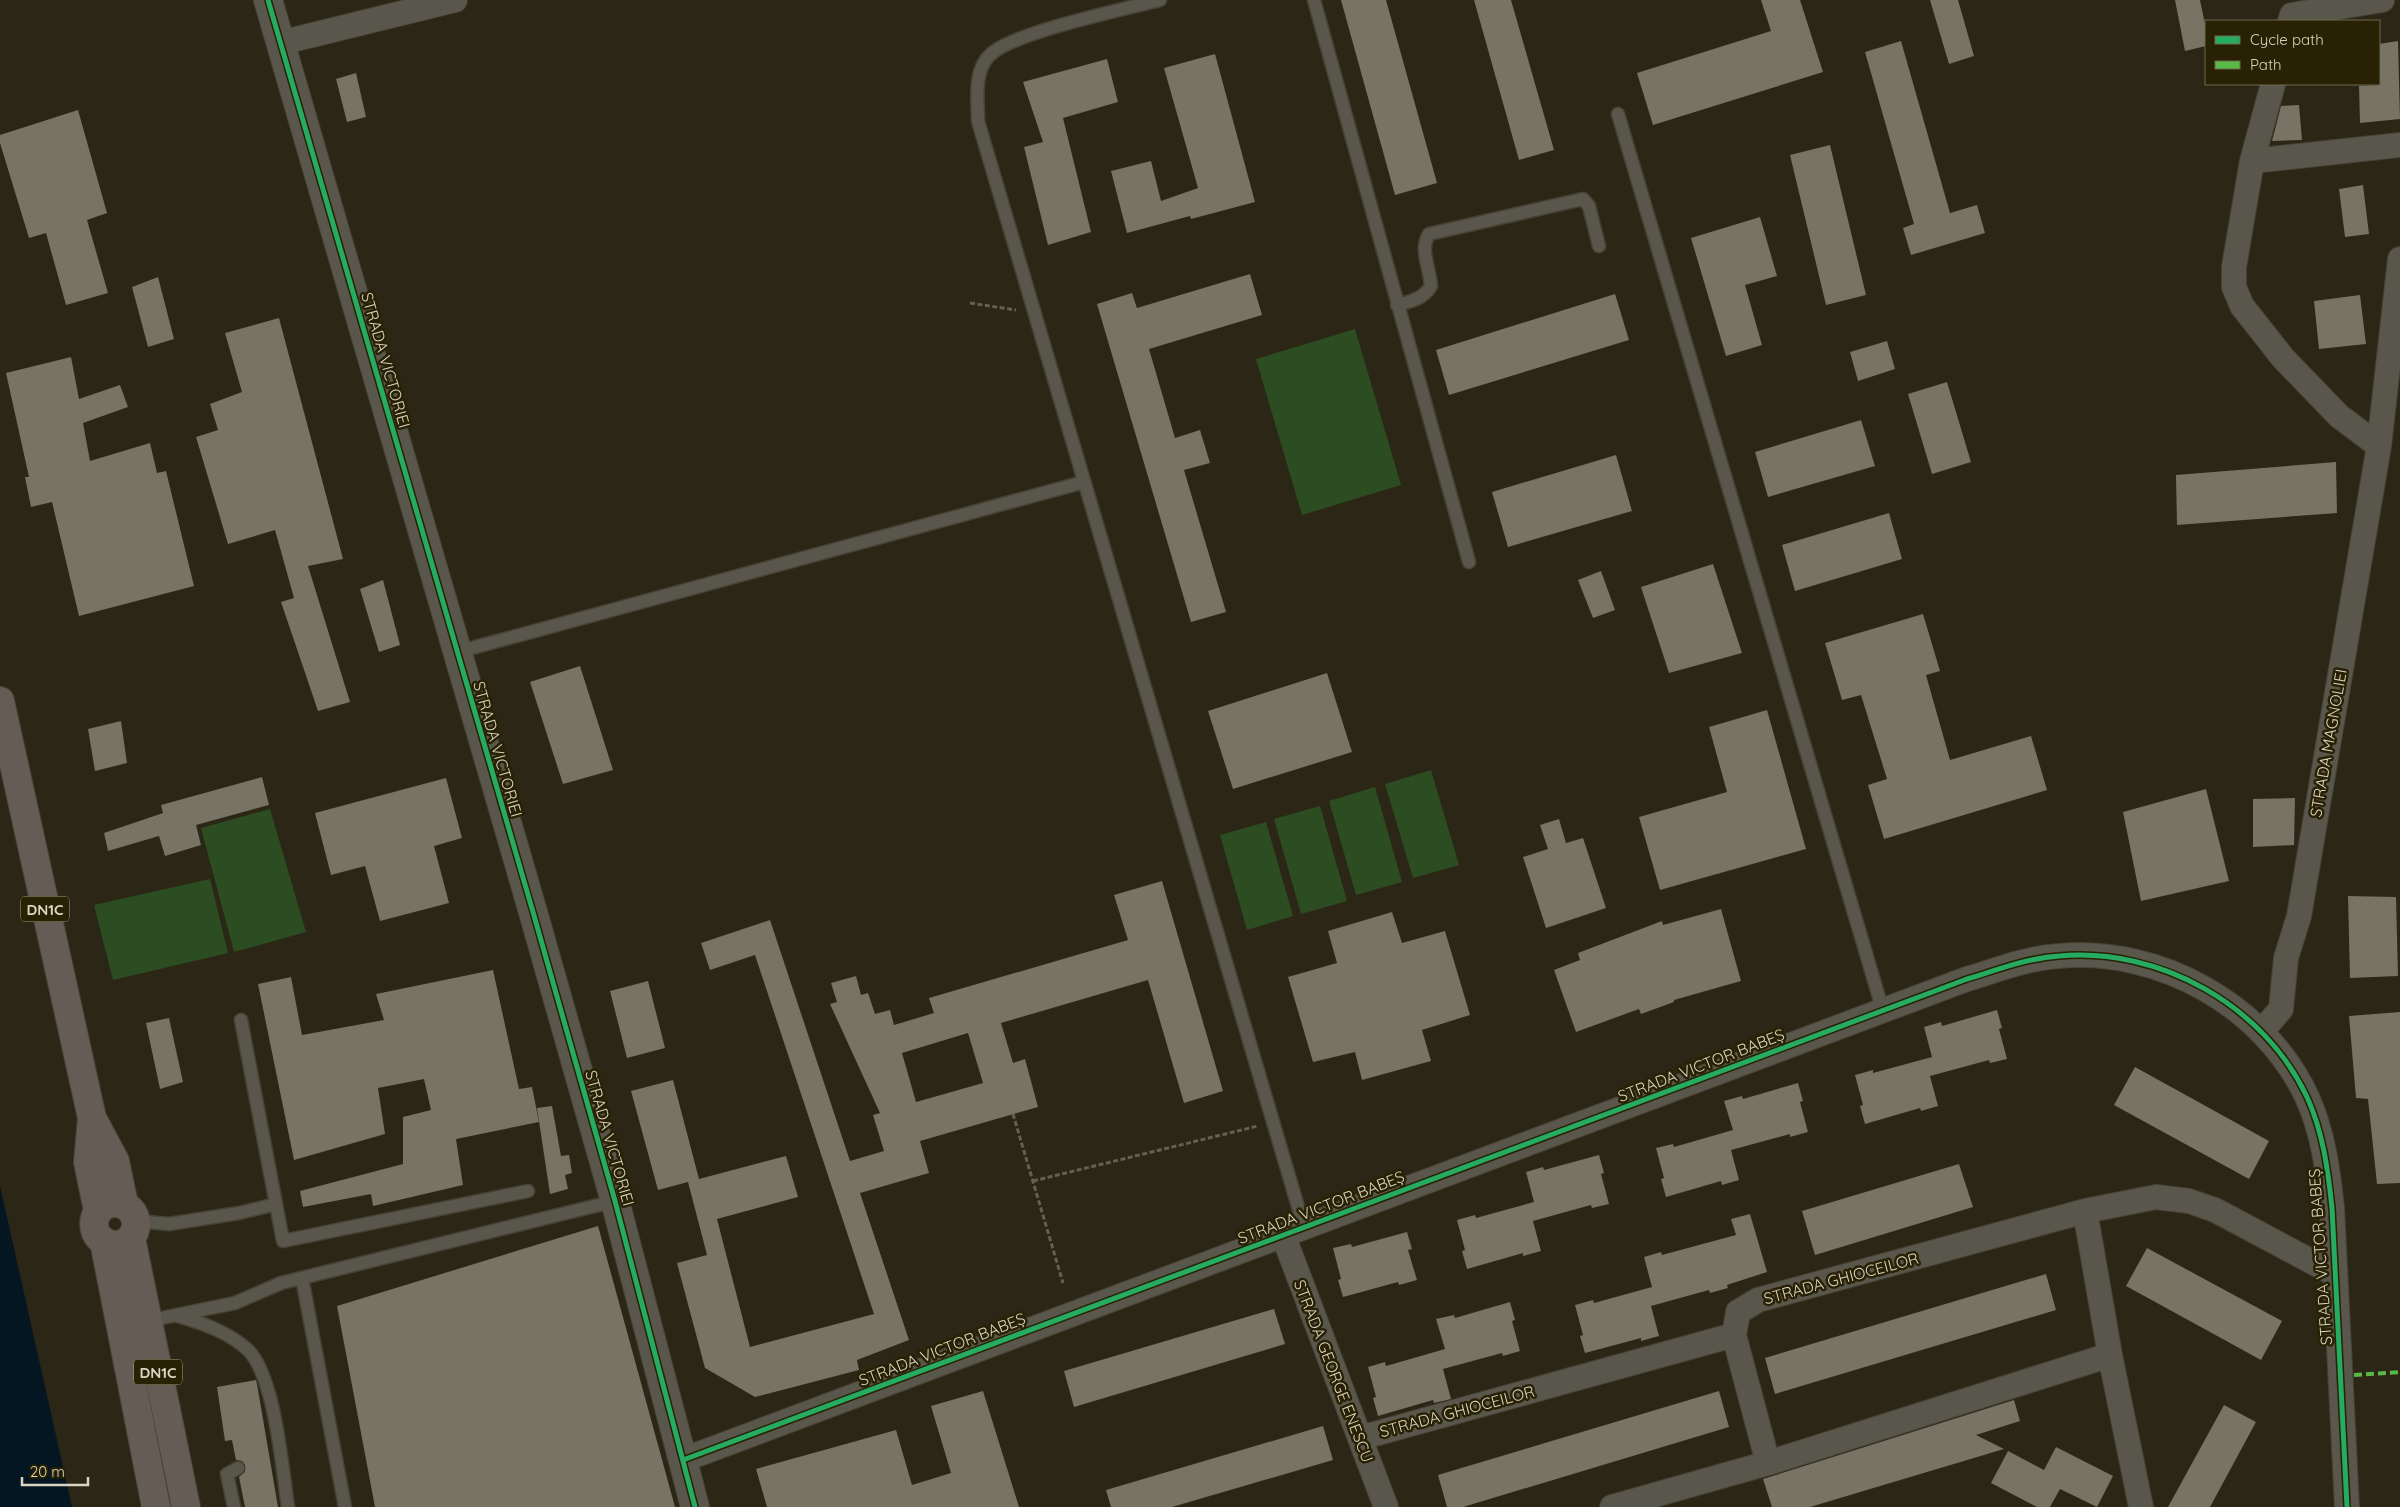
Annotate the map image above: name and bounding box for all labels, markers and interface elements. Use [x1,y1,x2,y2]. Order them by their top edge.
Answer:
legend [2205,20,2380,85]
text: Cycle path [2250,30,2324,49]
text: Path [2250,55,2282,74]
street label: STRADA VICTORIEI [357,290,415,430]
street label: STRADA MAGNOLIEI [2305,667,2351,819]
street label: STRADA VICTORIEI [469,679,527,819]
road number: DN1C [21,896,69,922]
street label: STRADA VICTOR BABEȘ [1615,1024,1787,1106]
street label: STRADA VICTORIEI [581,1068,639,1208]
street label: STRADA VICTOR BABEȘ [1235,1166,1407,1248]
street label: STRADA VICTOR BABEȘ [2304,1168,2336,1346]
street label: STRADA GHIOCEILOR [1761,1248,1921,1308]
street label: STRADA GEORGE ENESCU [1290,1277,1378,1465]
street label: STRADA VICTOR BABEȘ [856,1308,1028,1390]
road number: DN1C [134,1360,182,1384]
street label: STRADA GHIOCEILOR [1377,1381,1537,1441]
scale bar [22,1454,89,1486]
text: 20 m [30,1462,65,1481]

